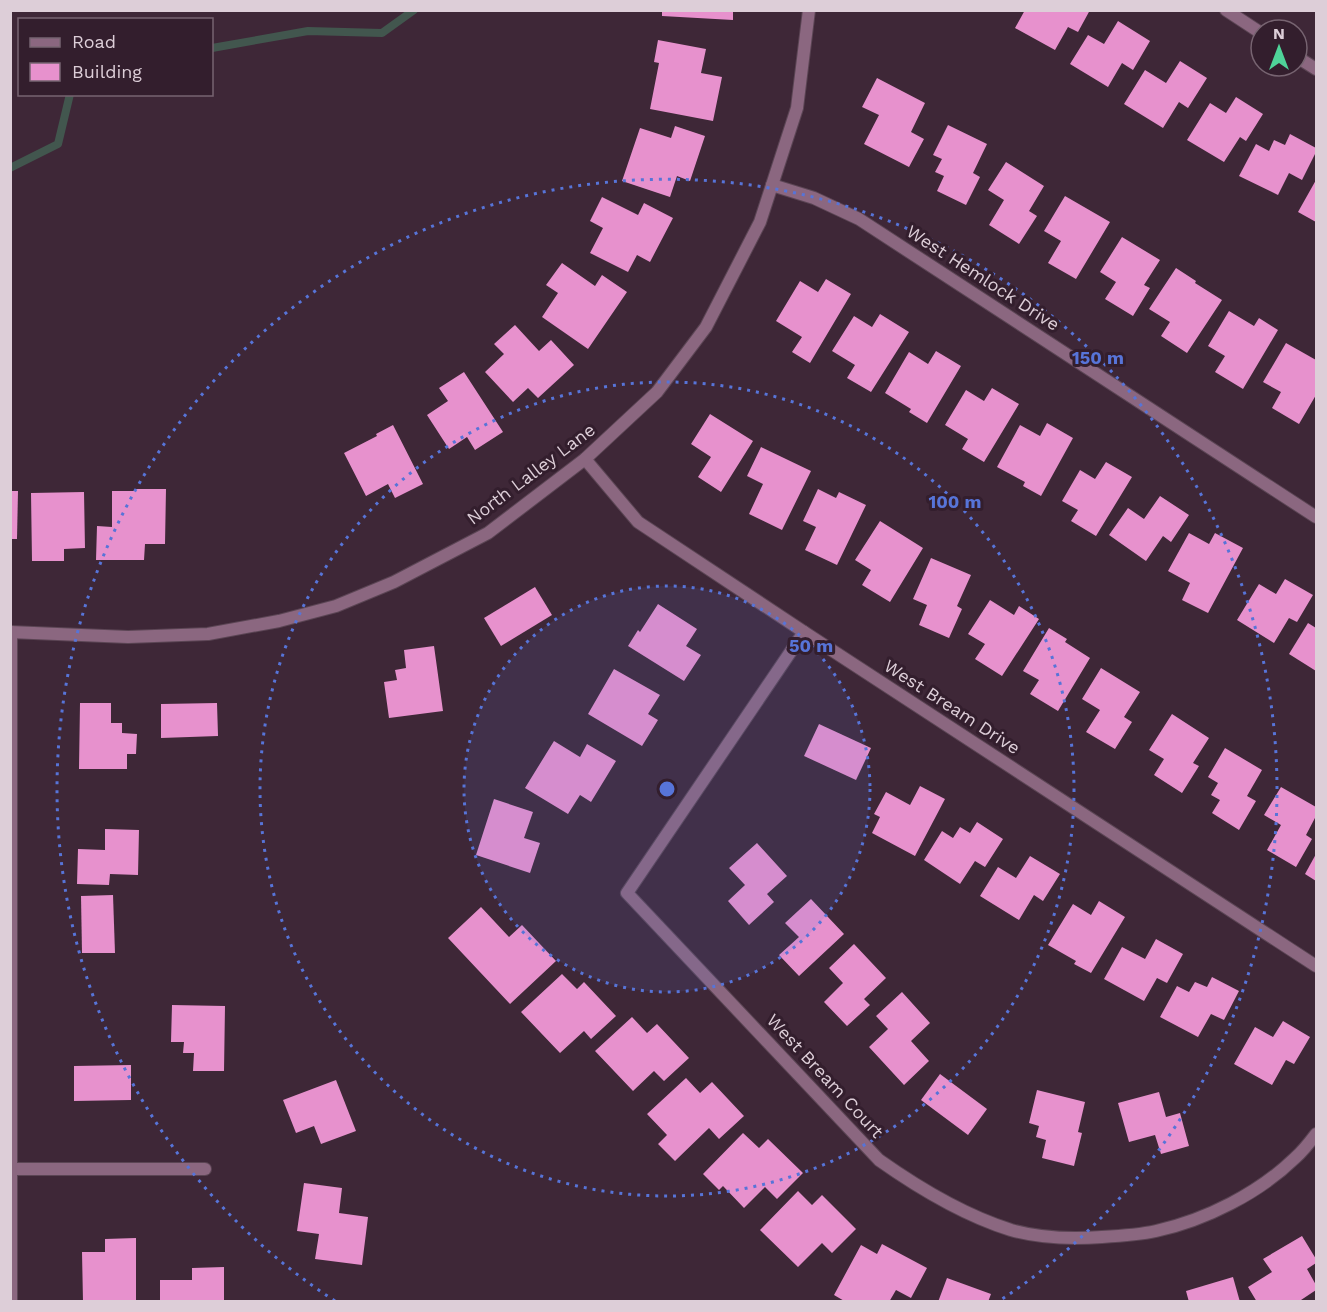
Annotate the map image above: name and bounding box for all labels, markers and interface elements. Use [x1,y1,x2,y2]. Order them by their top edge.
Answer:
legend [18,18,213,96]
north arrow [1249,18,1309,78]
text: N [1273,24,1285,43]
text: Road [72,31,116,52]
text: Building [72,61,142,82]
street label: West Hemlock Drive [903,220,1064,335]
text: 150 m [1072,347,1124,368]
street label: North Lalley Lane [463,419,599,529]
text: 100 m [928,491,982,512]
text: 50 m [789,635,833,656]
street label: West Bream Drive [880,655,1024,758]
centre of rings [657,779,677,799]
street label: West Bream Court [763,1009,888,1142]

